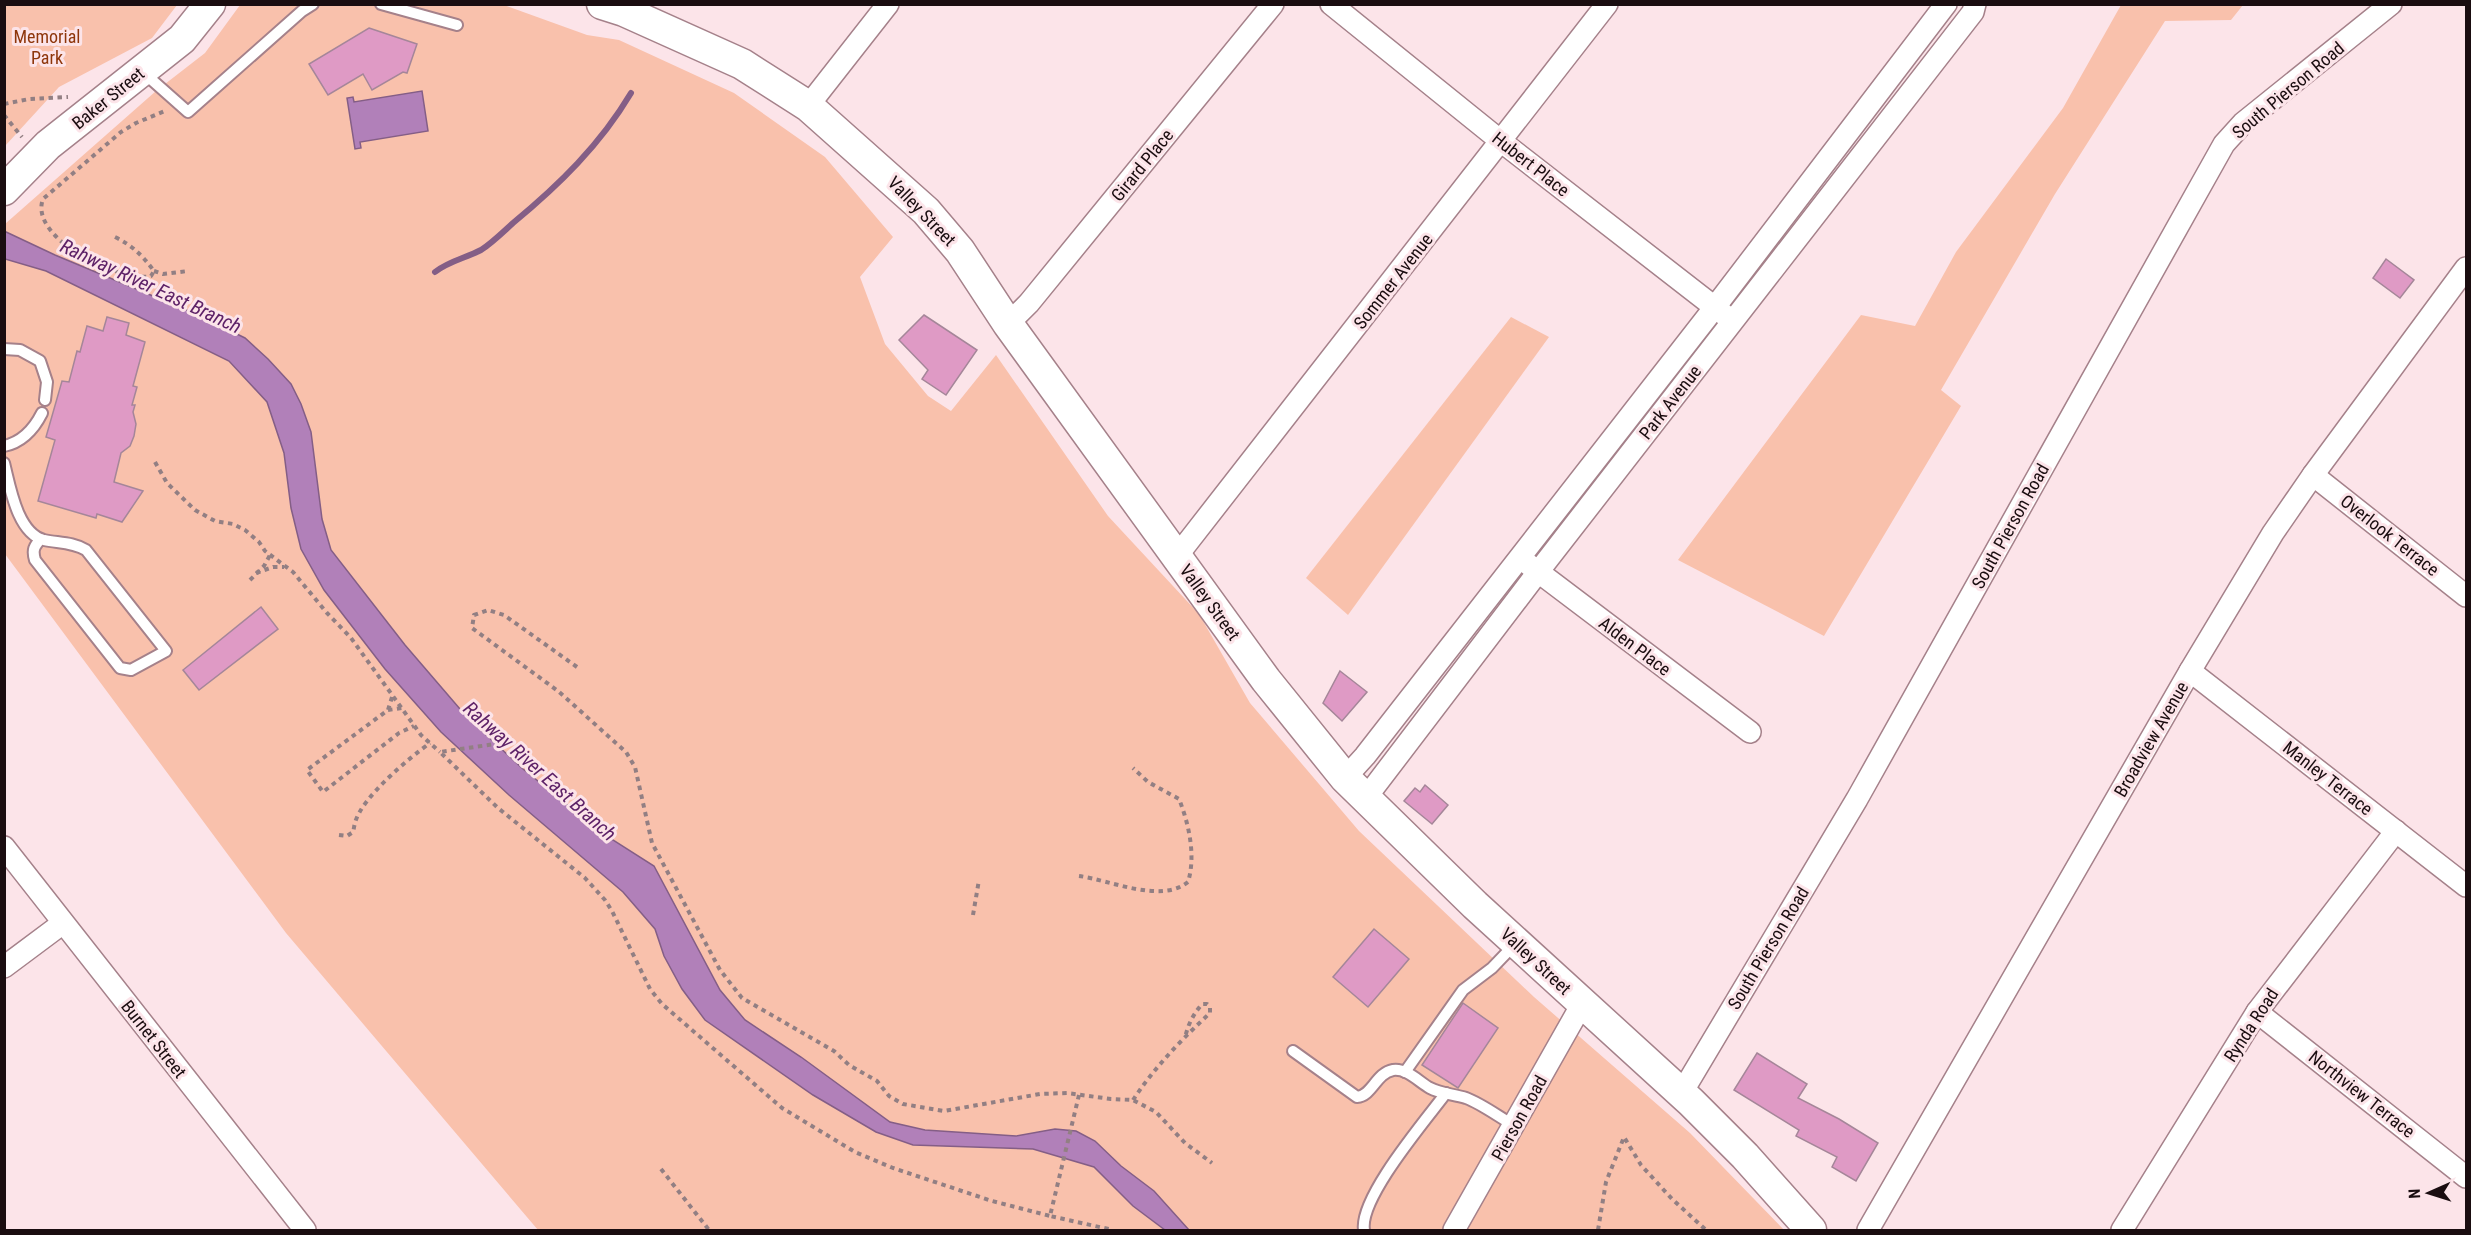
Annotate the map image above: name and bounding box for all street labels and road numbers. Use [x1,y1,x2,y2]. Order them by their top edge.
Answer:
street label: South Pierson Road [2228,37,2348,143]
street label: Baker Street [68,63,148,133]
street label: Girard Place [1107,125,1177,205]
street label: Hubert Place [1488,127,1574,201]
street label: Valley Street [884,172,960,250]
street label: Sommer Avenue [1349,229,1437,333]
street label: Park Avenue [1635,361,1705,443]
street label: South Pierson Road [1967,460,2053,592]
street label: Overlook Terrace [2337,490,2443,580]
street label: Valley Street [1175,560,1245,644]
street label: Alden Place [1595,612,1675,680]
street label: Broadview Avenue [2109,678,2193,800]
street label: Manley Terrace [2279,737,2377,819]
street label: South Pierson Road [1723,883,1813,1013]
street label: Valley Street [1496,923,1576,999]
street label: Rynda Road [2219,984,2283,1066]
street label: Burnet Street [117,996,191,1082]
street label: Northview Terrace [2305,1046,2419,1142]
street label: Pierson Road [1487,1072,1551,1164]

